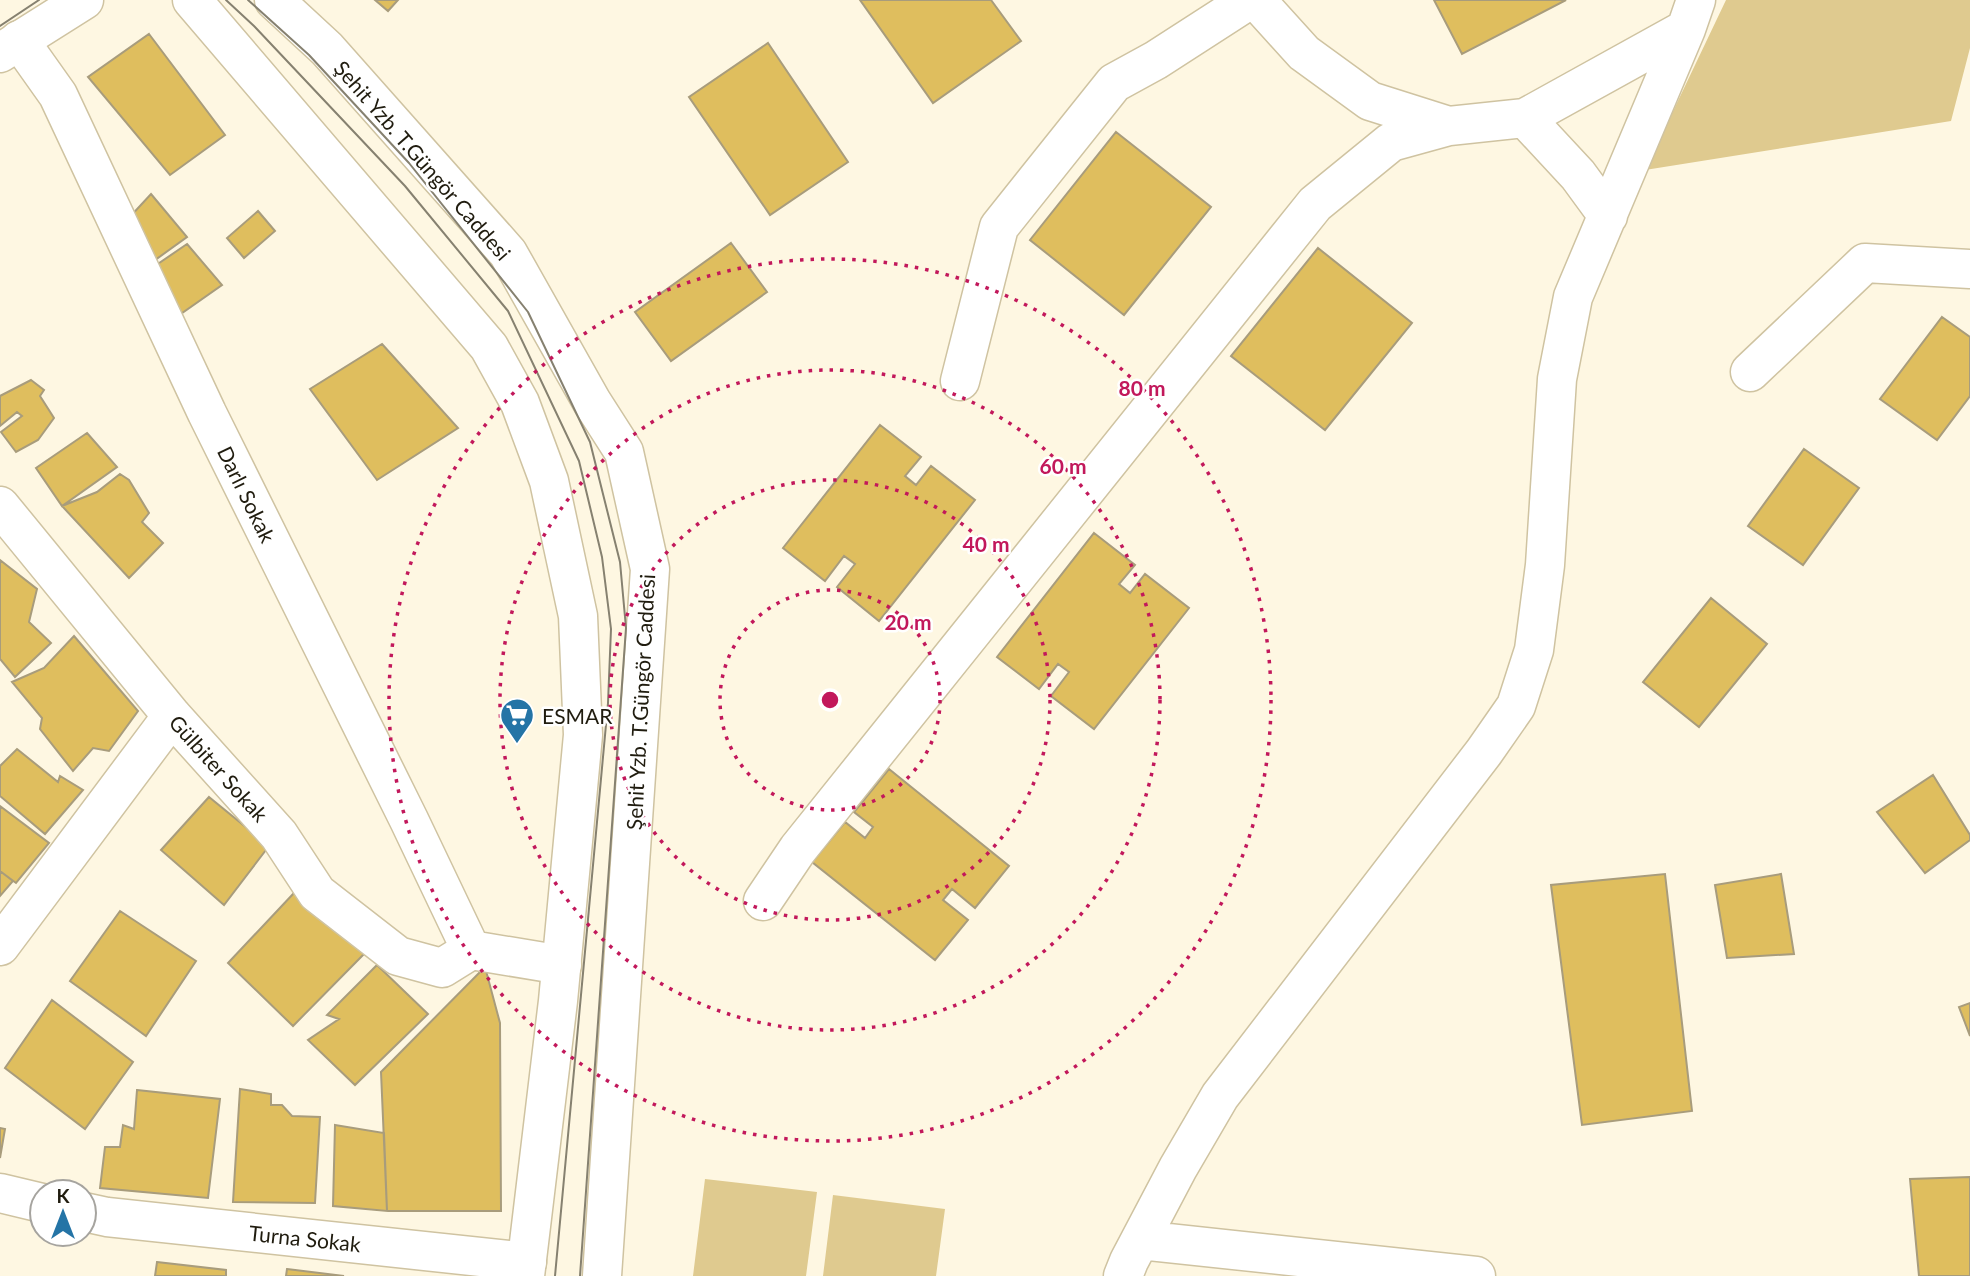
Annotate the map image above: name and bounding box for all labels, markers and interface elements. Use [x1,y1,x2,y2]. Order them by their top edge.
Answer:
street label: Şehit Yzb. T.Güngör Caddesi [330,55,516,265]
text: 80 m [1118,375,1166,400]
street label: Darlı Sokak [213,442,281,547]
text: 60 m [1039,453,1087,478]
text: 40 m [962,531,1010,556]
street label: Şehit Yzb. T.Güngör Caddesi [621,573,659,831]
text: 20 m [884,609,932,634]
centre of rings [818,688,842,712]
supermarket icon: ESMAR [498,696,536,745]
place label: ESMAR [542,703,613,728]
street label: Gülbiter Sokak [165,710,274,827]
north arrow [28,1178,98,1248]
text: K [56,1184,70,1207]
street label: Turna Sokak [248,1220,362,1256]

